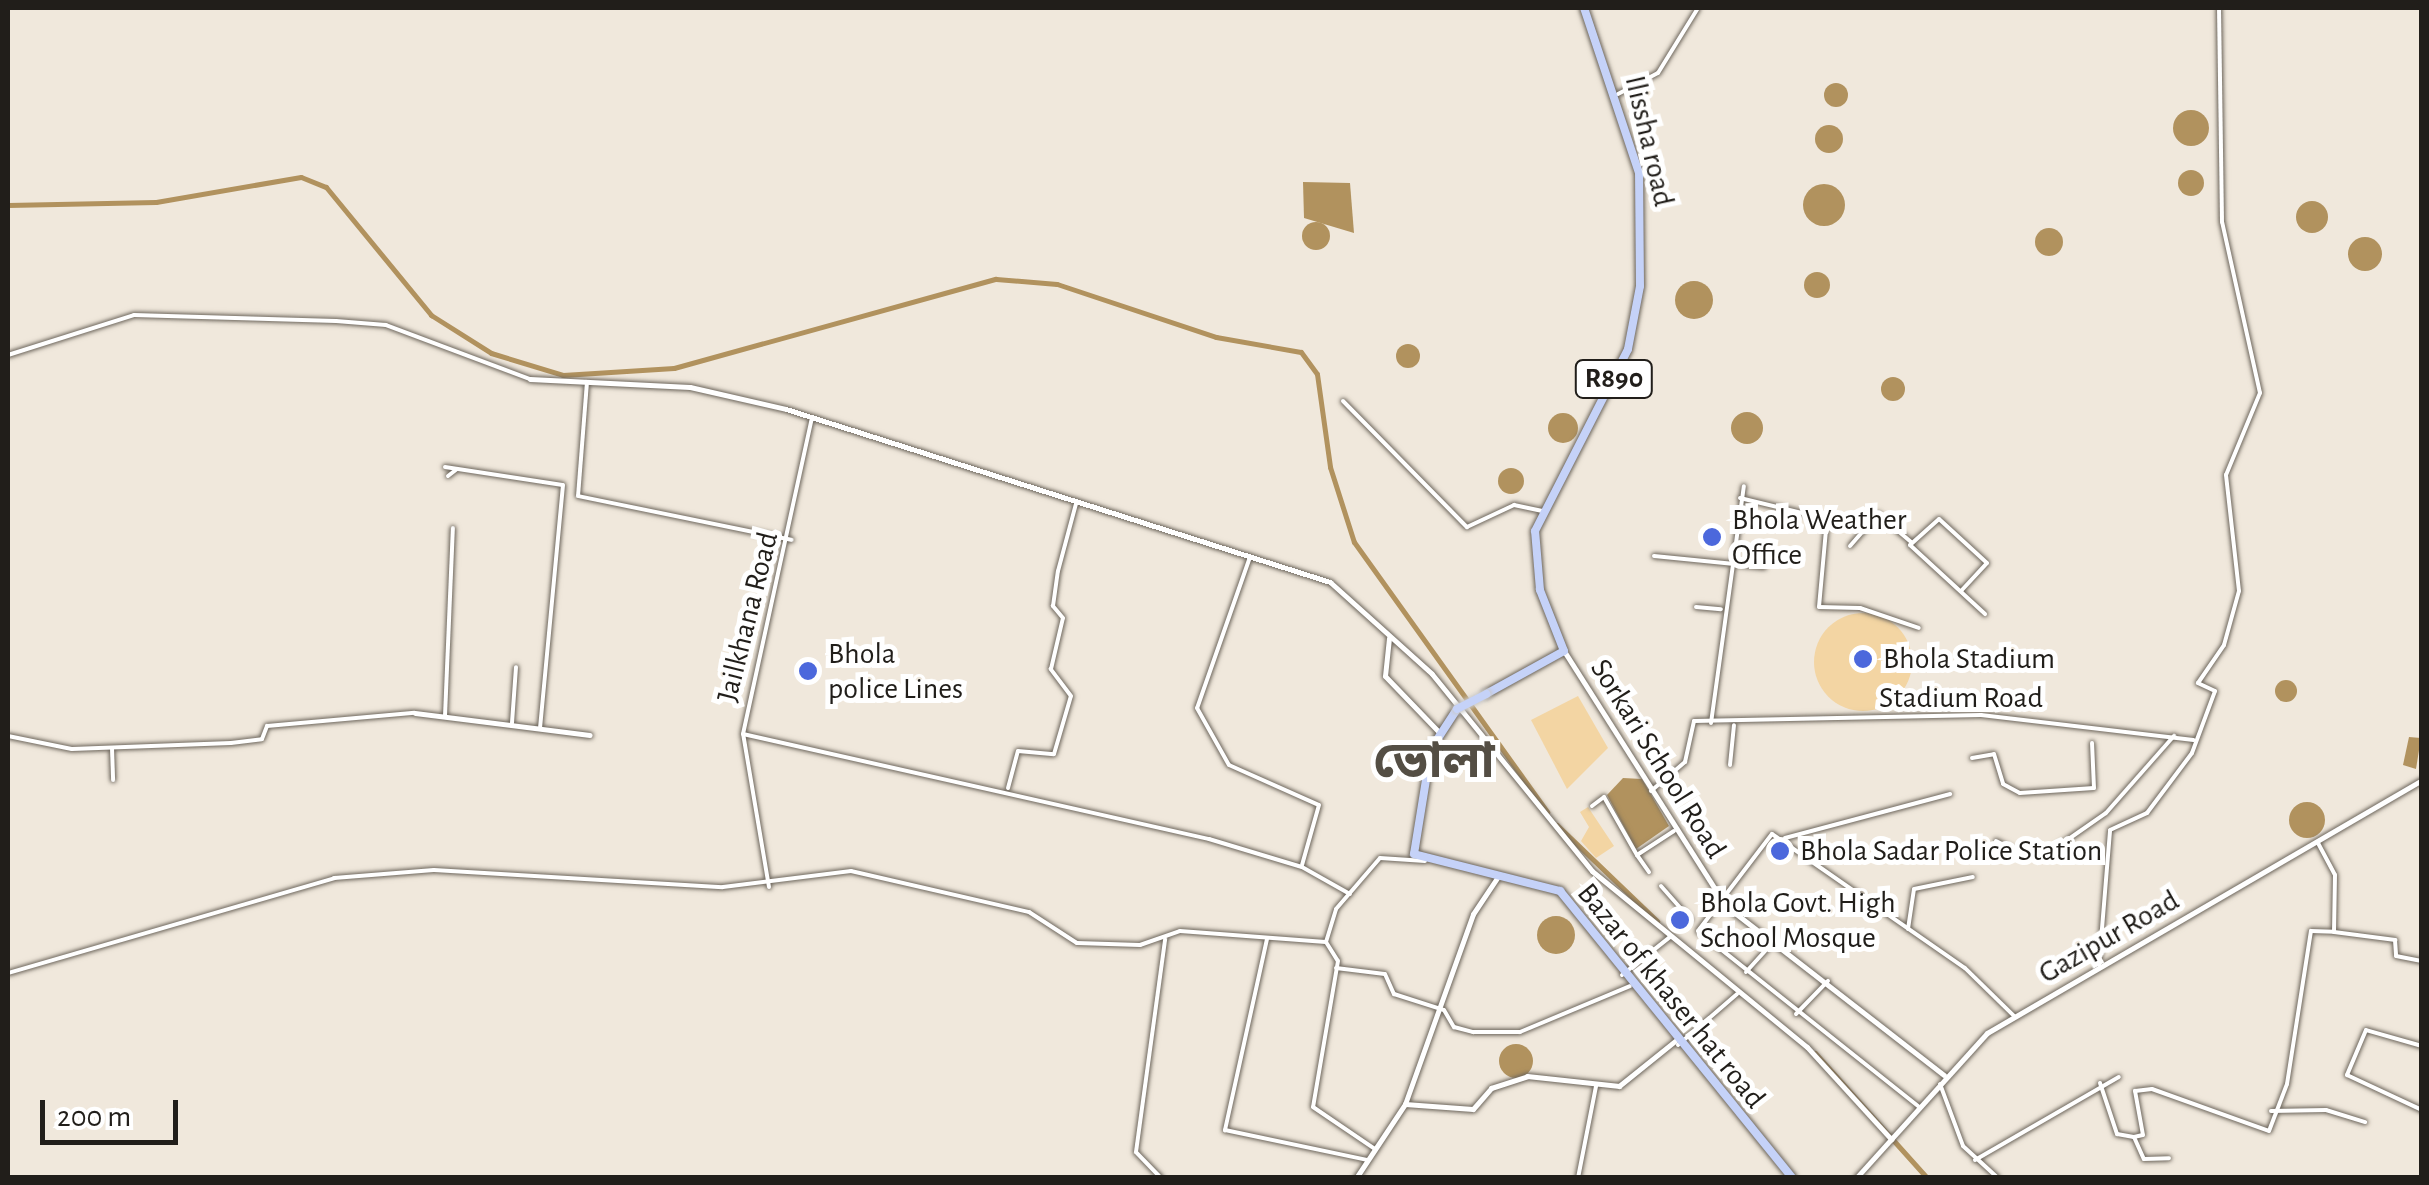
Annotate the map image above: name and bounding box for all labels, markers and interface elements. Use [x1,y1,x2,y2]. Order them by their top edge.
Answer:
street label: Ilissha road [1616,72,1682,210]
road number: R890 [1574,356,1654,402]
place label: Bhola Weather Office [1732,502,1907,572]
marker: Bhola Weather Office [1701,526,1723,548]
street label: Jailkhana Road [709,528,787,706]
place label: Bhola police Lines [828,636,963,706]
place label: Bhola Stadium [1883,641,2055,677]
marker: Bhola Stadium [1852,648,1874,670]
street label: Sorkari School Road [1582,653,1734,865]
marker: Bhola police Lines [797,660,819,682]
street label: Stadium Road [1879,680,2043,716]
district label: ভোলা [1373,733,1495,793]
place label: Bhola Sadar Police Station [1800,833,2102,869]
marker: Bhola Sadar Police Station [1769,840,1791,862]
street label: Bazar of khaser hat road [1569,876,1773,1116]
street label: Gazipur Road [2033,882,2185,992]
place label: Bhola Govt. High School Mosque [1700,885,1896,956]
marker: Bhola Govt. High School Mosque [1669,909,1691,931]
scale bar [45,1080,182,1142]
text: 200 m [57,1102,131,1132]

